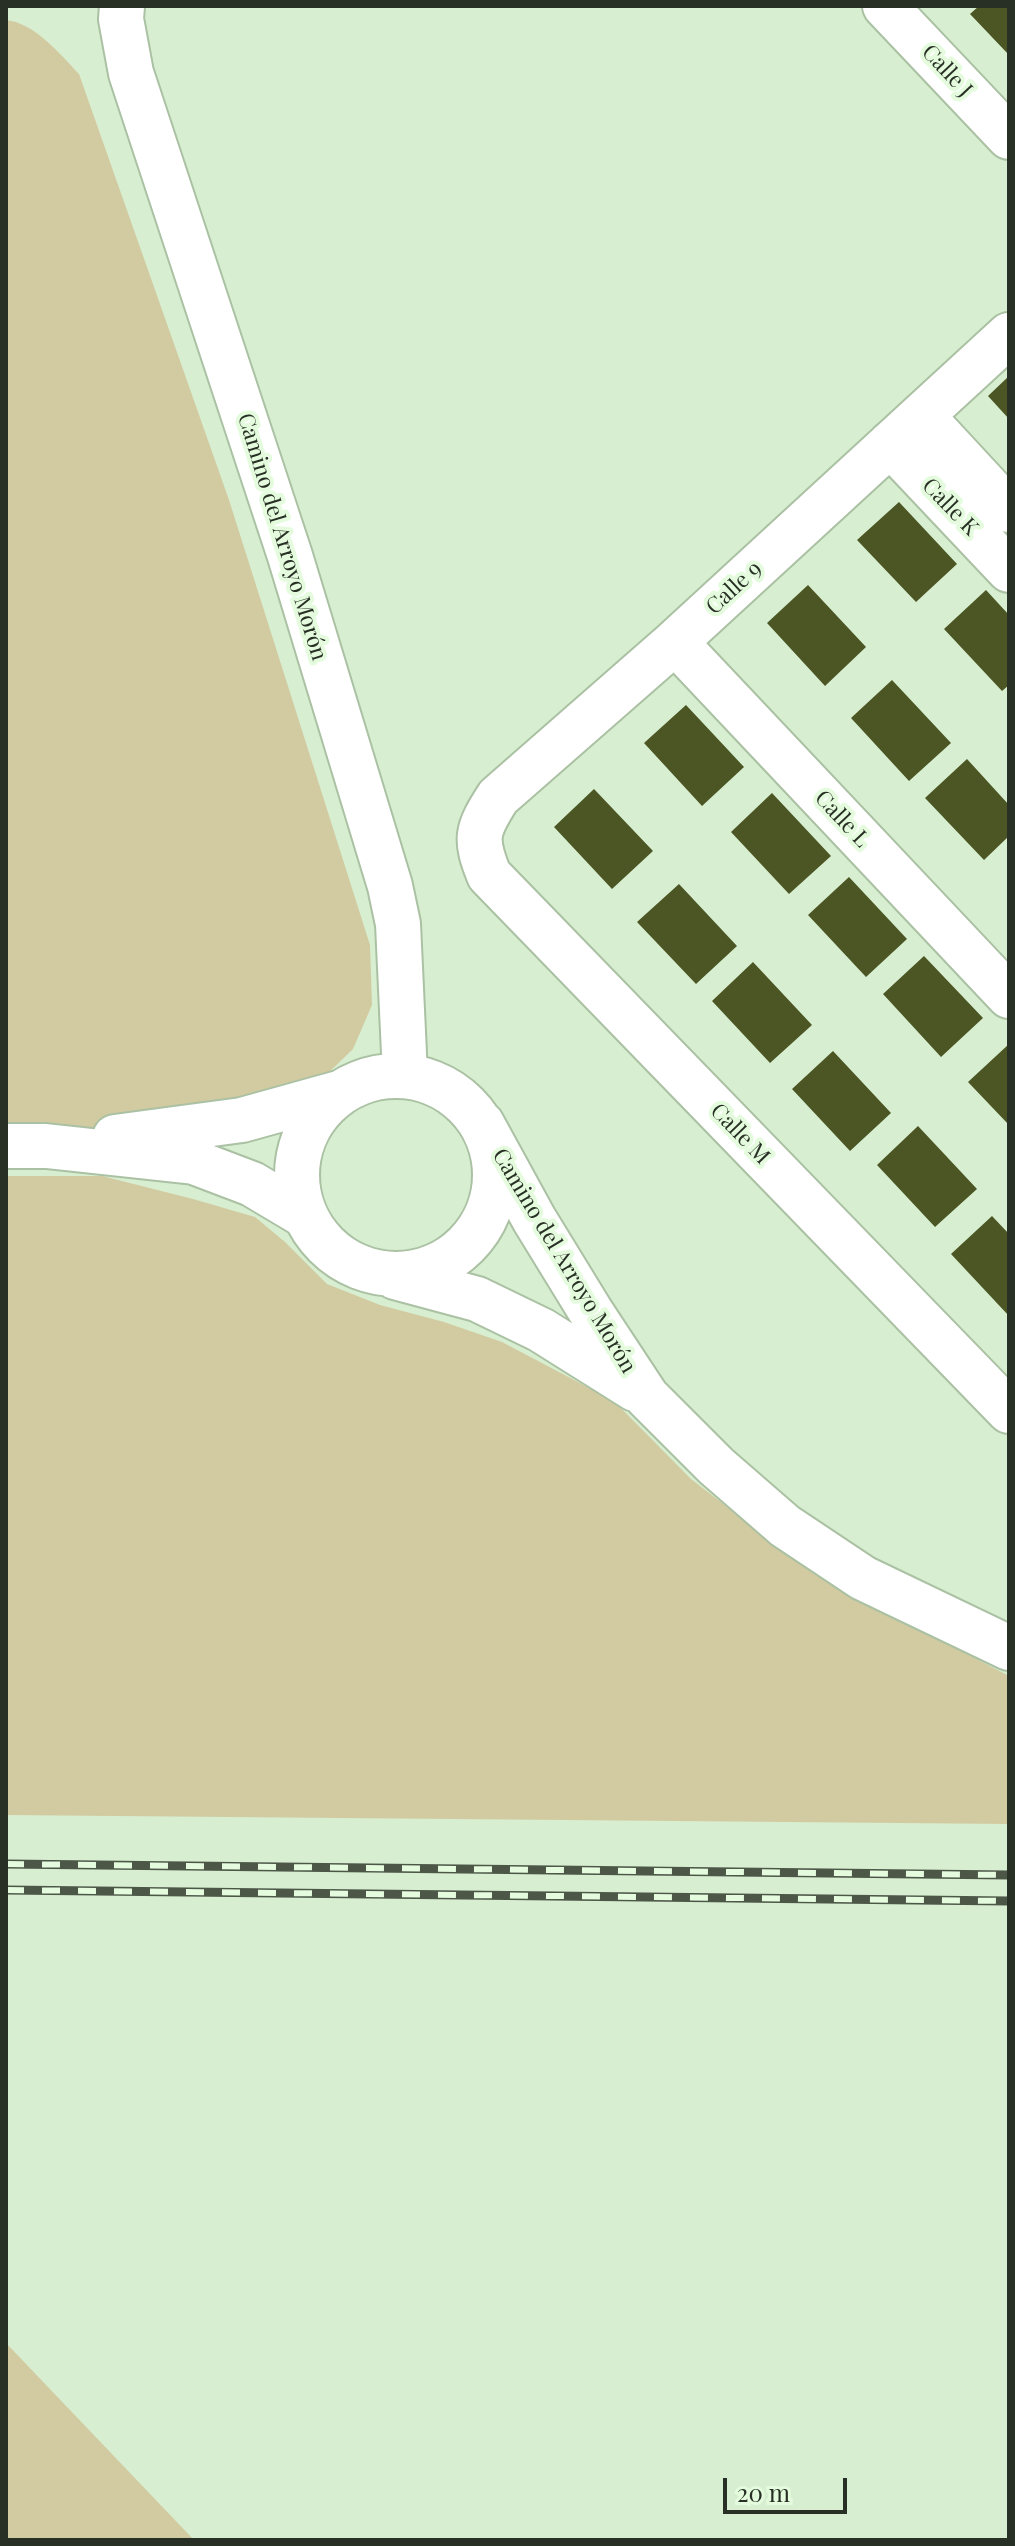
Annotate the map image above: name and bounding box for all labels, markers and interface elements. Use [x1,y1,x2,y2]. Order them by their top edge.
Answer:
street label: Calle J [916,39,978,103]
street label: Camino del Arroyo Morón [232,410,332,664]
street label: Calle K [916,473,984,541]
street label: Calle 9 [701,556,767,620]
street label: Calle L [809,785,875,853]
street label: Calle M [705,1098,775,1170]
street label: Camino del Arroyo Morón [486,1144,642,1378]
scale bar [727,2462,851,2512]
text: 20 m [737,2476,790,2508]

